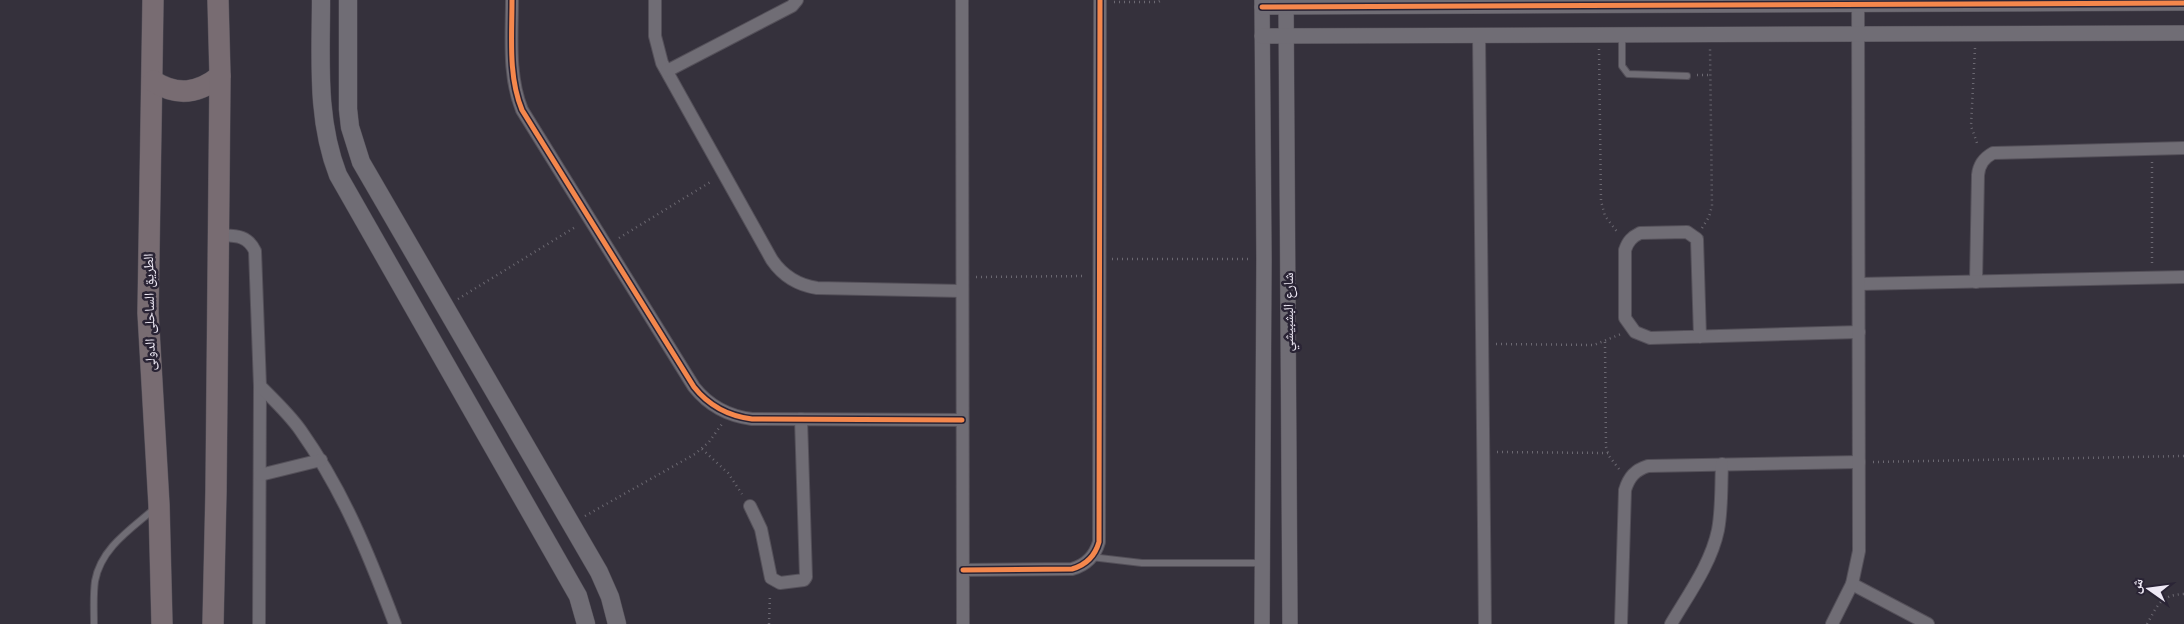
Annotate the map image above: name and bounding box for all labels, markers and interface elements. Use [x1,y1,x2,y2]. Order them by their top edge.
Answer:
street label: الطريق الساحلى الدولى [140,253,160,371]
street label: شارع البشبيشي [1280,272,1300,352]
north arrow [2124,564,2174,614]
text: ش [2127,577,2147,595]

